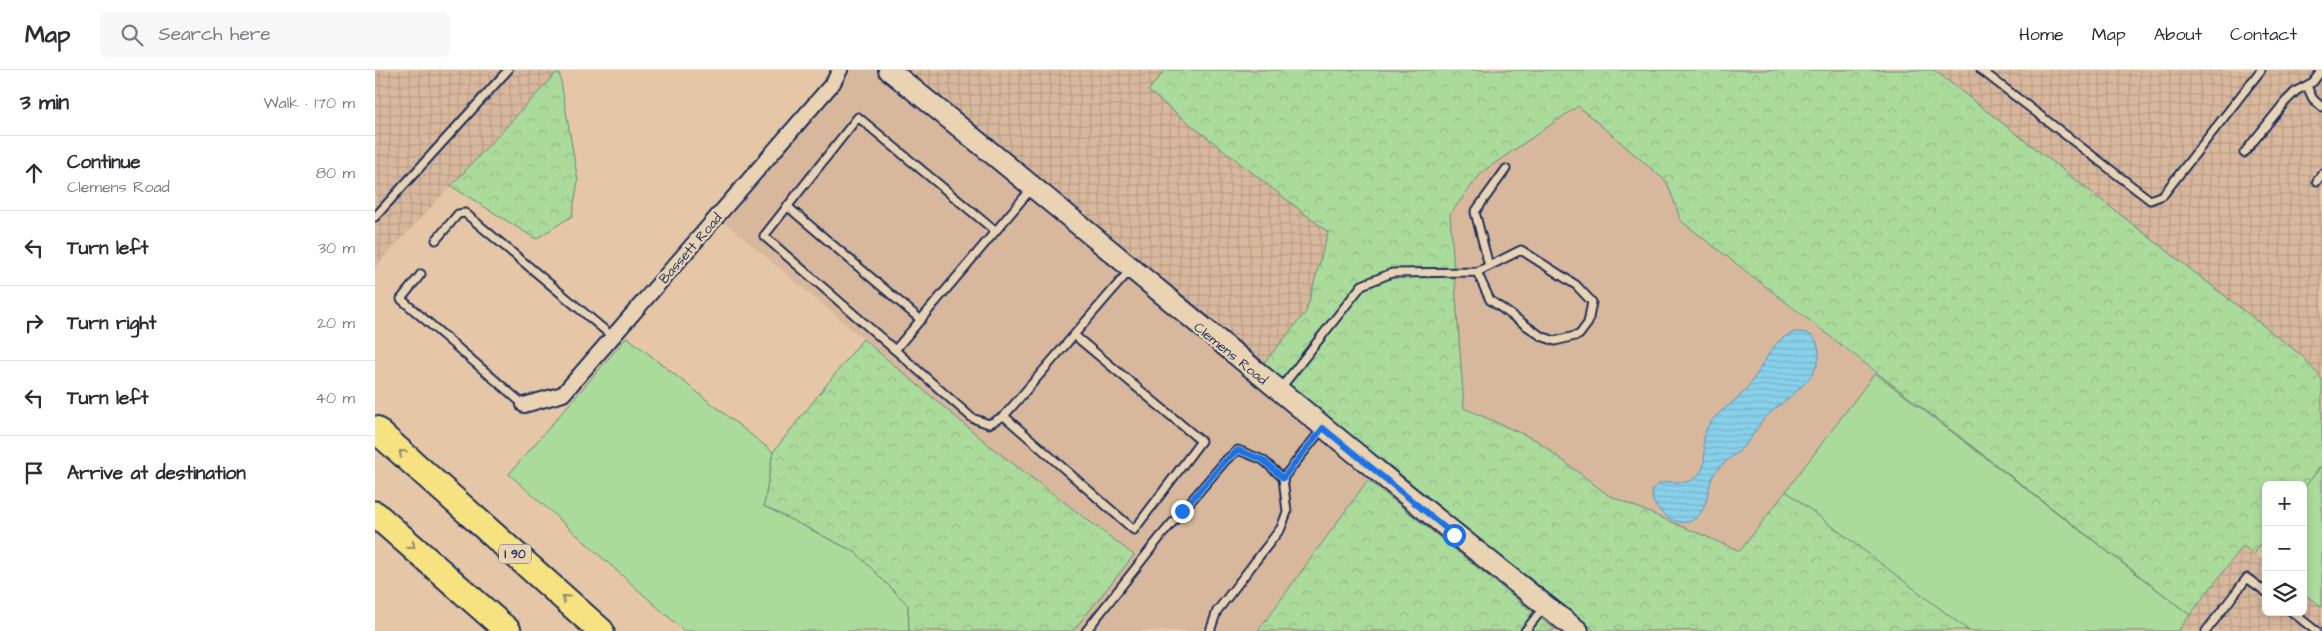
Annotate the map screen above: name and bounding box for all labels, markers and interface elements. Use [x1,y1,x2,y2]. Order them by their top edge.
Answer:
search box [100,12,450,57]
text: Map [25,18,70,52]
icon: search [118,21,146,49]
text: Search here [158,21,271,48]
text: Home [2019,22,2064,47]
text: Map [2092,22,2126,47]
text: About [2154,22,2202,47]
text: Contact [2230,22,2297,47]
text: 3 min [20,88,69,117]
text: Walk · 170 m [264,92,355,114]
text: Continue [67,149,141,176]
icon: ahead [20,159,48,187]
text: 80 m [316,162,355,184]
text: Clemens Road [67,176,170,198]
street label: Bassett Road [654,209,727,288]
icon: left [20,234,48,262]
text: Turn left [67,235,148,262]
text: 30 m [318,237,355,259]
icon: right [20,309,48,337]
text: Turn right [67,310,156,337]
text: 20 m [317,312,355,334]
street label: Clemens Road [1189,318,1272,390]
icon: left [20,384,48,412]
text: Turn left [67,385,148,412]
text: 40 m [315,387,355,409]
one-way arrow [398,450,407,459]
icon: arrive [20,459,48,487]
text: Arrive at destination [67,460,246,487]
map controls [2262,481,2307,616]
button: + [2262,481,2307,526]
route end [1171,500,1194,523]
route start [1443,524,1466,547]
button: − [2262,526,2307,571]
one-way arrow [406,540,415,549]
road number: I 90 [499,544,531,564]
button: layers [2262,571,2307,616]
one-way arrow [561,595,570,604]

